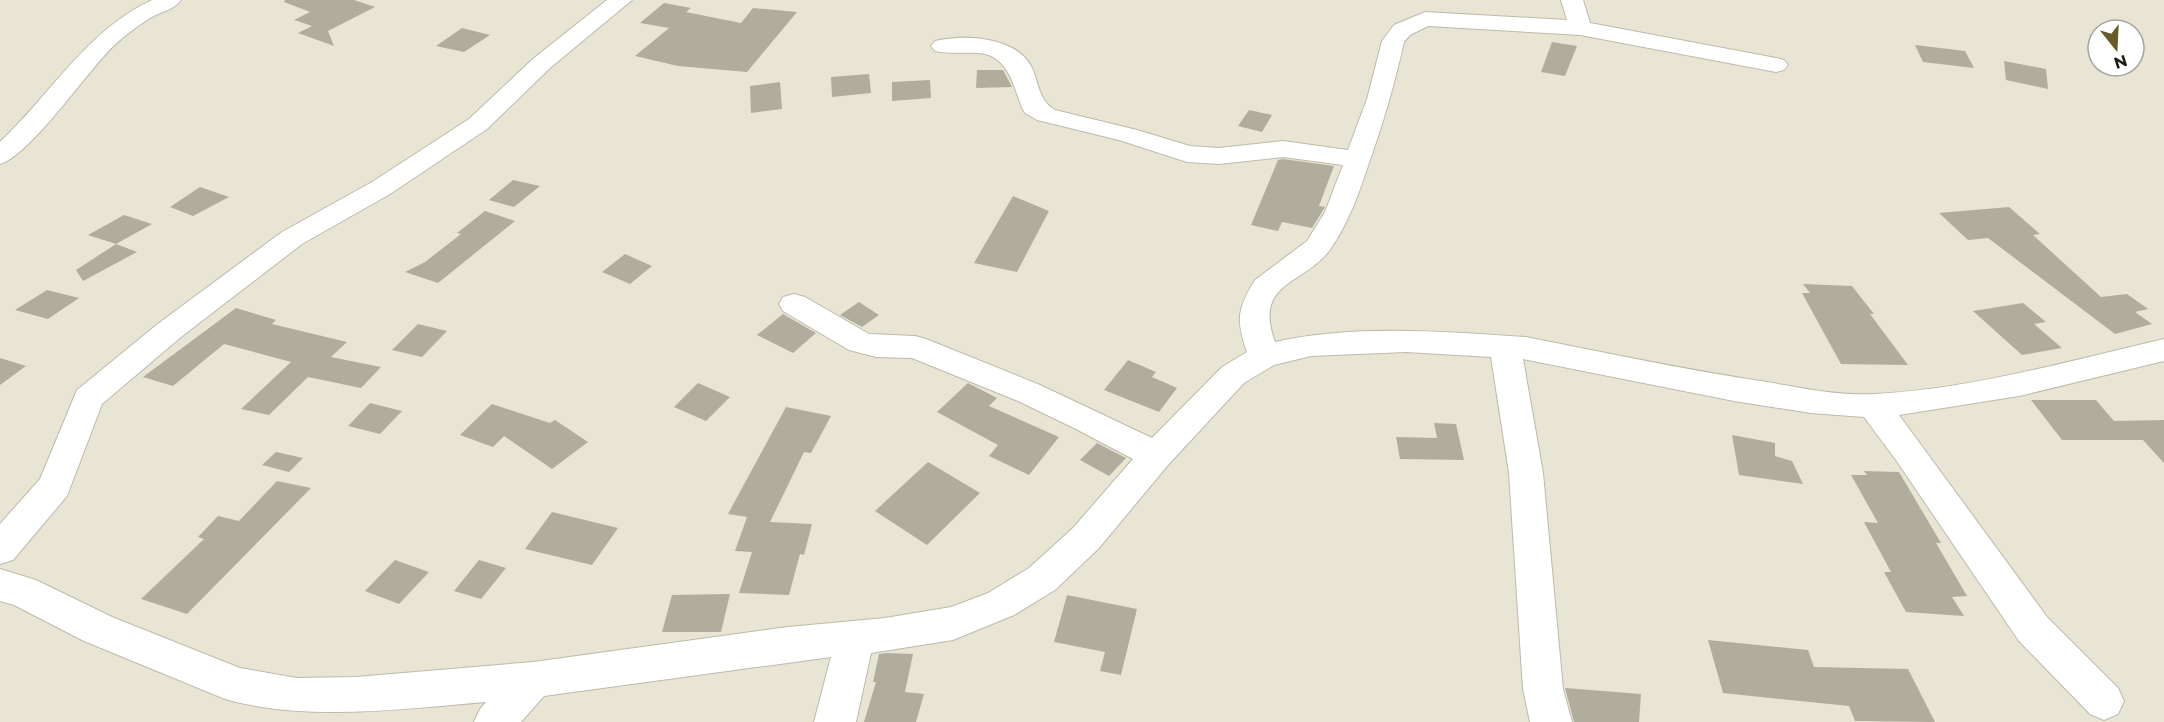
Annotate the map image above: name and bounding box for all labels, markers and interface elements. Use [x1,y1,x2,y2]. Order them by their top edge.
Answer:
north arrow [2086,18,2146,78]
text: N [2111,51,2130,73]

